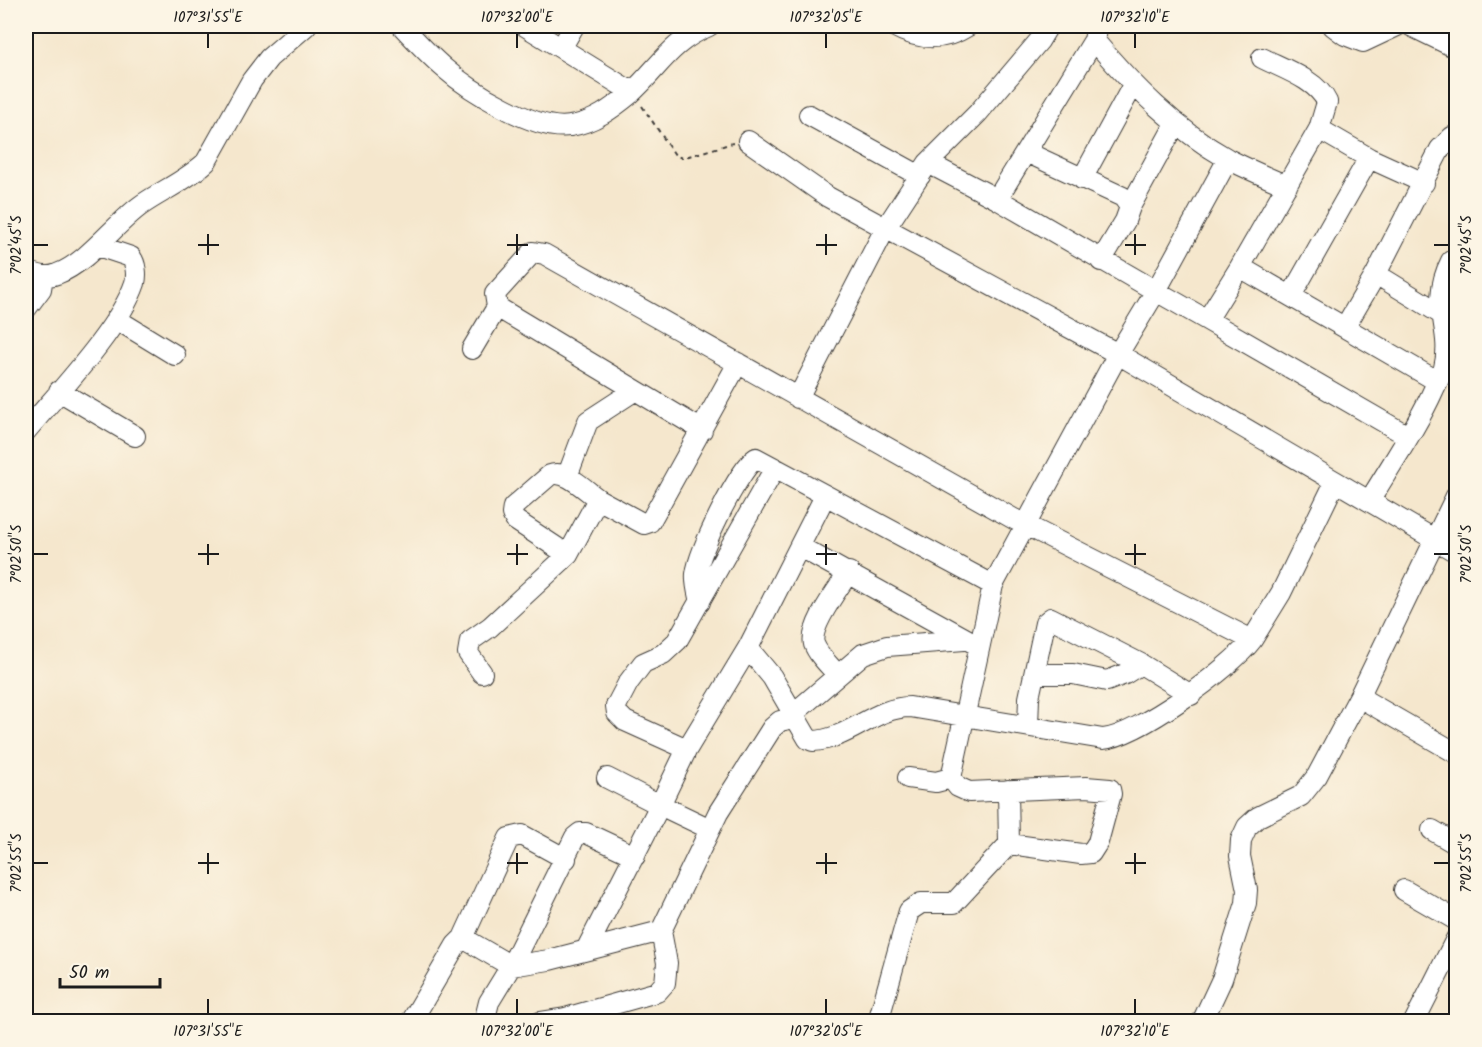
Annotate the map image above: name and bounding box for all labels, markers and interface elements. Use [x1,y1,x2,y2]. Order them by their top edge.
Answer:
text: 107°31'55"E [173,6,244,30]
text: 107°32'00"E [481,6,554,30]
text: 107°32'05"E [790,6,864,30]
text: 107°32'10"E [1100,6,1171,30]
text: 7°02'45"S [5,215,29,275]
text: 7°02'45"S [1455,215,1479,275]
text: 7°02'50"S [5,525,29,583]
text: 7°02'50"S [1455,525,1479,583]
text: 7°02'55"S [5,833,29,893]
text: 7°02'55"S [1455,833,1479,893]
scale bar [60,951,160,989]
text: 50 m [69,959,109,988]
text: 107°31'55"E [173,1020,244,1044]
text: 107°32'00"E [481,1020,554,1044]
text: 107°32'05"E [790,1020,864,1044]
text: 107°32'10"E [1100,1020,1171,1044]

